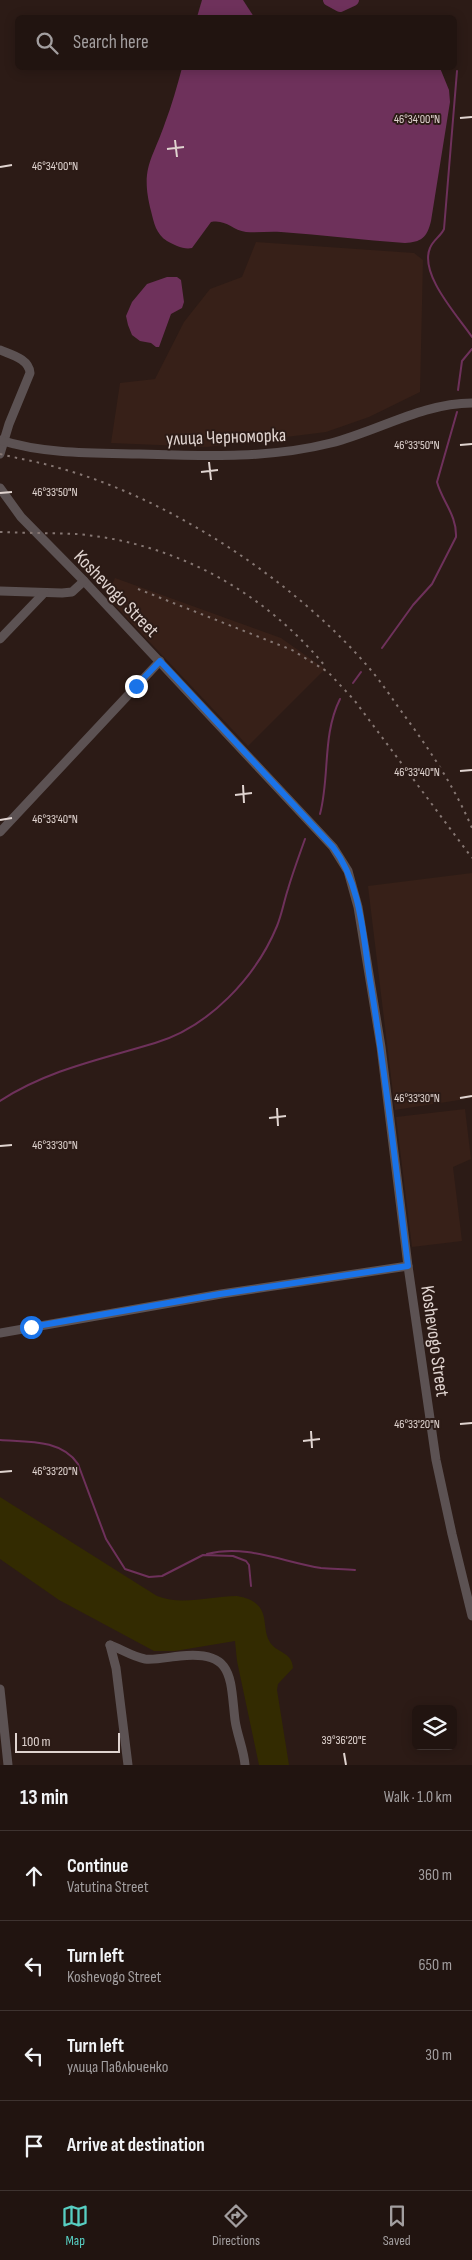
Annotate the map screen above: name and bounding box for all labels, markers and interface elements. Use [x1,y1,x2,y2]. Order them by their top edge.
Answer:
search box [15,15,457,70]
icon: search [33,29,61,57]
text: Search here [73,31,149,54]
text: 46°34'00"N [394,112,440,127]
text: 46°34'00"N [32,159,78,174]
street label: улица Черноморка [166,424,286,451]
text: 46°33'50"N [394,438,440,453]
text: 46°33'50"N [32,485,78,500]
street label: Koshevogo Street [69,546,163,643]
route end [125,675,148,698]
text: 46°33'40"N [394,765,440,780]
text: 46°33'40"N [32,812,78,827]
text: 46°33'30"N [394,1091,440,1106]
text: 46°33'30"N [32,1138,78,1153]
street label: Koshevogo Street [415,1284,454,1399]
route start [20,1316,43,1339]
text: 46°33'20"N [394,1417,440,1432]
text: 46°33'20"N [32,1464,78,1479]
map controls [412,1705,457,1750]
button: layers [412,1705,457,1750]
scale bar [15,1730,120,1753]
text: 100 m [22,1733,51,1750]
text: 39°36'20"E [322,1733,366,1748]
text: 13 min [20,1785,68,1810]
text: Walk · 1.0 km [384,1788,452,1807]
text: Continue [67,1855,128,1878]
icon: ahead [20,1862,48,1890]
text: 360 m [418,1866,452,1885]
text: Vatutina Street [67,1878,149,1897]
text: Turn left [67,1945,124,1968]
icon: left [20,1952,48,1980]
text: 650 m [419,1956,452,1975]
text: Koshevogo Street [67,1968,161,1987]
text: Turn left [67,2035,124,2058]
icon: left [20,2042,48,2070]
text: 30 m [425,2046,452,2065]
text: улица Павлюченко [67,2058,168,2077]
icon: arrive [20,2132,48,2160]
text: Arrive at destination [67,2134,205,2157]
tab: Map [61,2202,89,2249]
tab: Directions [212,2202,260,2249]
tab: Saved [383,2202,411,2249]

